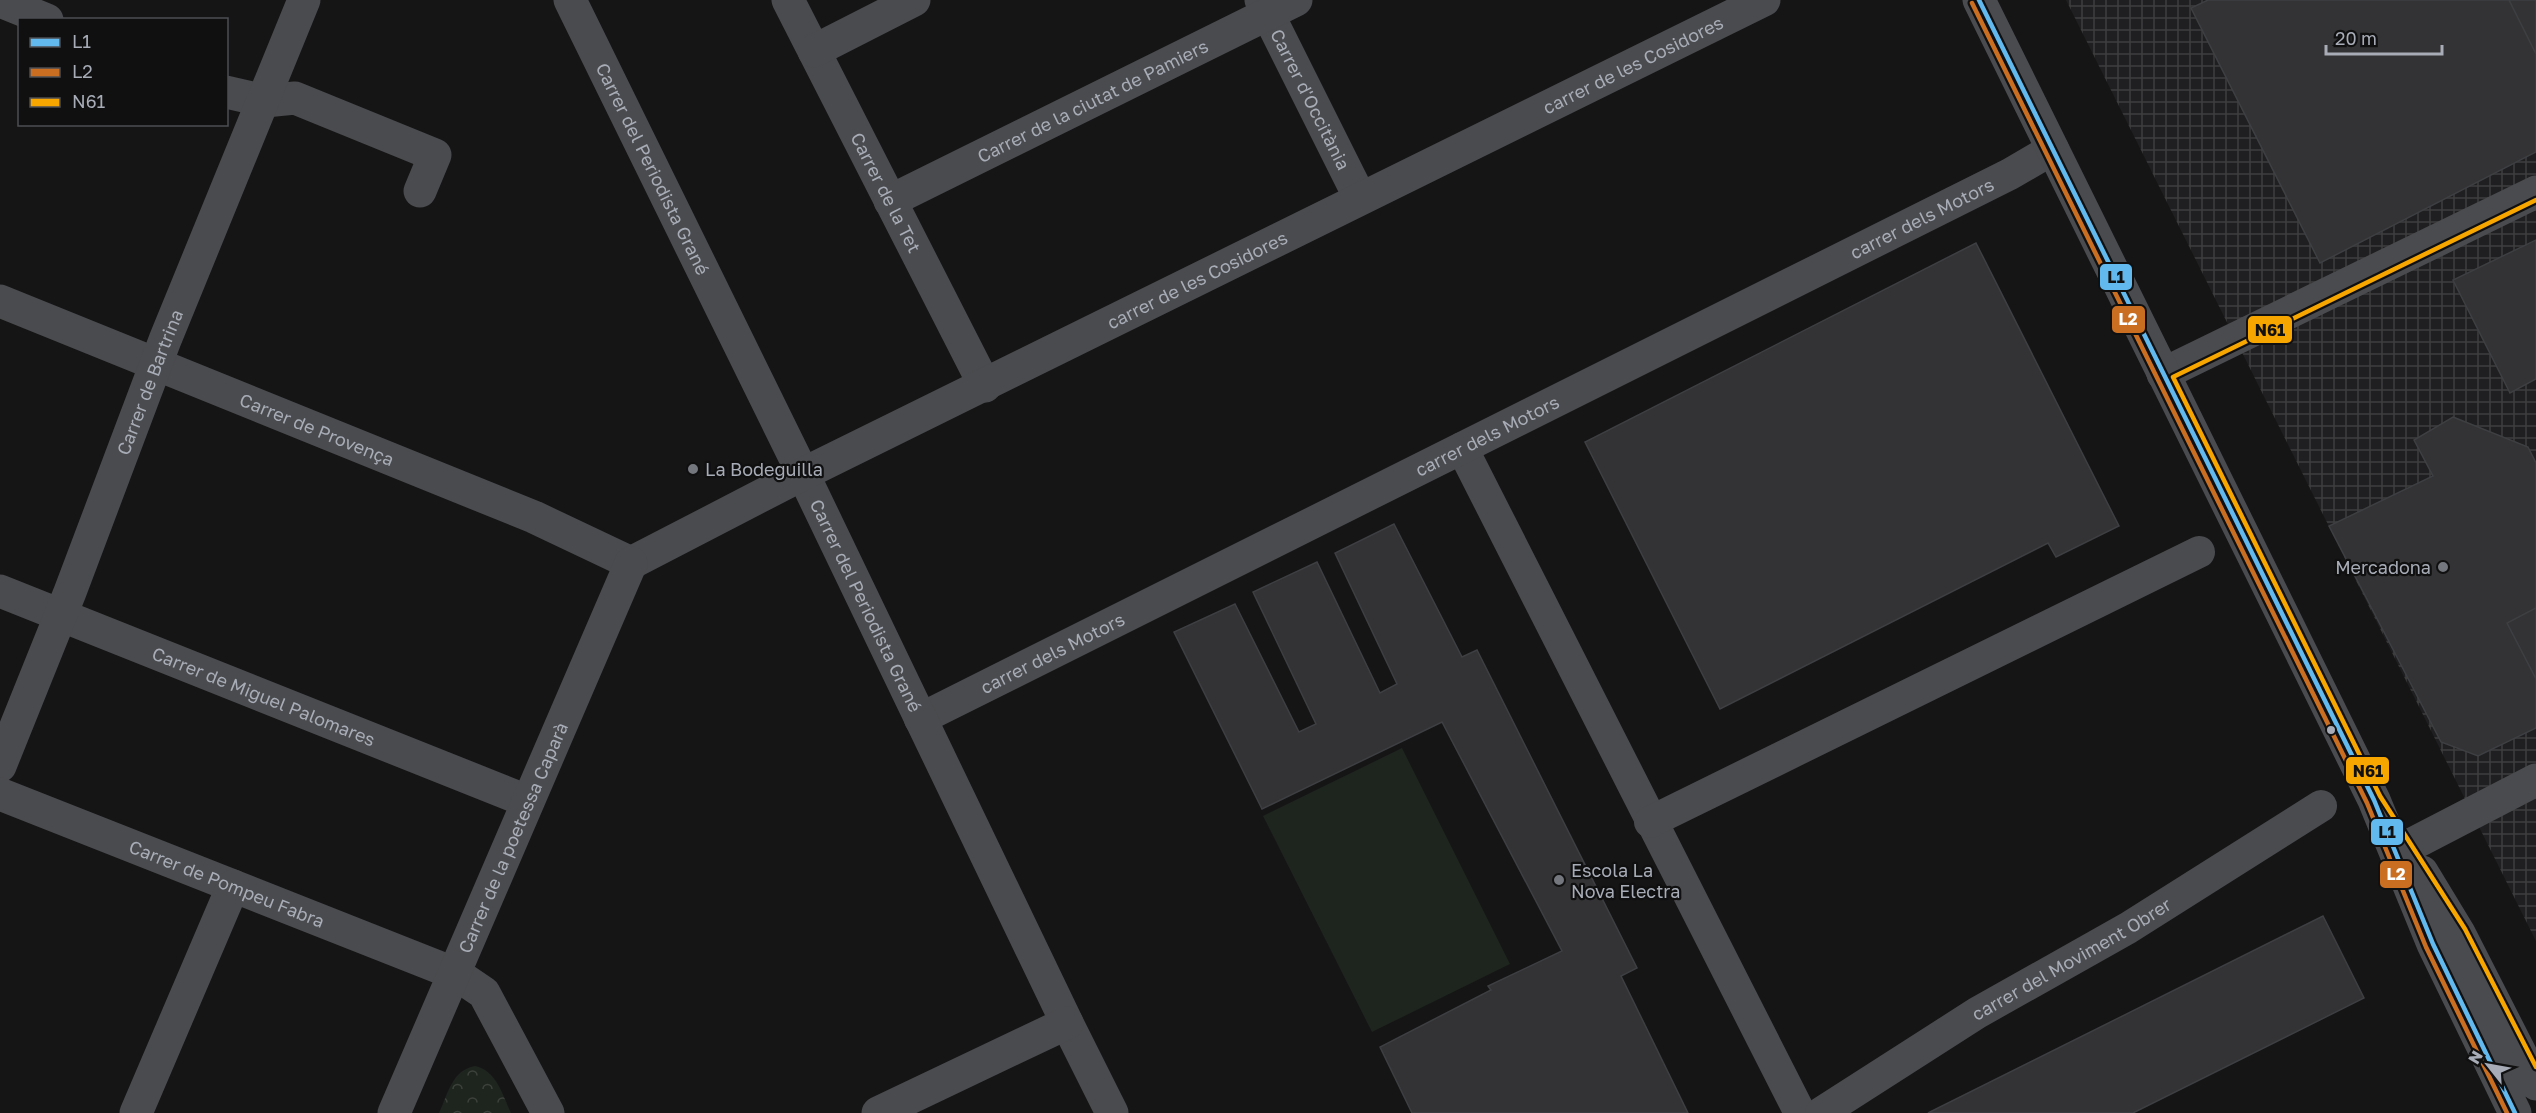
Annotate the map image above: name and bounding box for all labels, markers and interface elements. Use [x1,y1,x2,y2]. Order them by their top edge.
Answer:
street label: carrer de les Cosidores [1539,11,1727,118]
legend [18,18,228,126]
scale bar [2326,18,2442,56]
street label: Carrer d'Occitània [1266,25,1355,173]
text: 20 m [2335,27,2377,49]
text: L1 [72,30,91,52]
street label: Carrer de la ciutat de Pamiers [973,34,1212,167]
street label: Carrer del Periodista Grané [592,59,714,278]
text: L2 [72,60,93,82]
text: N61 [72,90,106,112]
street label: Carrer de la Tet [846,129,926,256]
street label: carrer dels Motors [1846,173,1997,263]
street label: carrer de les Cosidores [1103,226,1291,333]
line badge: L1 [2099,263,2133,291]
text: L1 [2107,267,2125,287]
line badge: L2 [2111,305,2146,334]
street label: Carrer de Bartrina [112,306,187,458]
text: L2 [2119,309,2138,329]
line badge: N61 [2247,315,2293,344]
text: N61 [2255,320,2285,340]
street label: Carrer de Provença [237,388,397,470]
street label: carrer dels Motors [1411,390,1563,481]
place label: La Bodeguilla [705,458,823,480]
marker: La Bodeguilla [686,462,700,476]
street label: Carrer del Periodista Grané [806,495,927,715]
place label: Mercadona [2335,556,2431,578]
marker: Mercadona [2436,560,2450,574]
street label: carrer dels Motors [977,608,1128,698]
street label: Carrer de Miguel Palomares [149,642,379,750]
street label: Carrer de la poetessa Caparà [453,719,572,956]
unlabelled marker [2325,724,2337,736]
line badge: N61 [2345,756,2390,785]
text: N61 [2353,761,2383,781]
line badge: L1 [2370,818,2404,846]
text: L1 [2378,822,2396,842]
street label: Carrer de Pompeu Fabra [126,835,328,932]
place label: Escola La Nova Electra [1571,859,1680,902]
line badge: L2 [2379,860,2413,889]
text: L2 [2387,864,2406,884]
marker: Escola La Nova Electra [1552,873,1566,887]
street label: carrer del Moviment Obrer [1968,893,2175,1025]
north arrow [2458,1035,2518,1095]
text: N [2463,1047,2487,1068]

